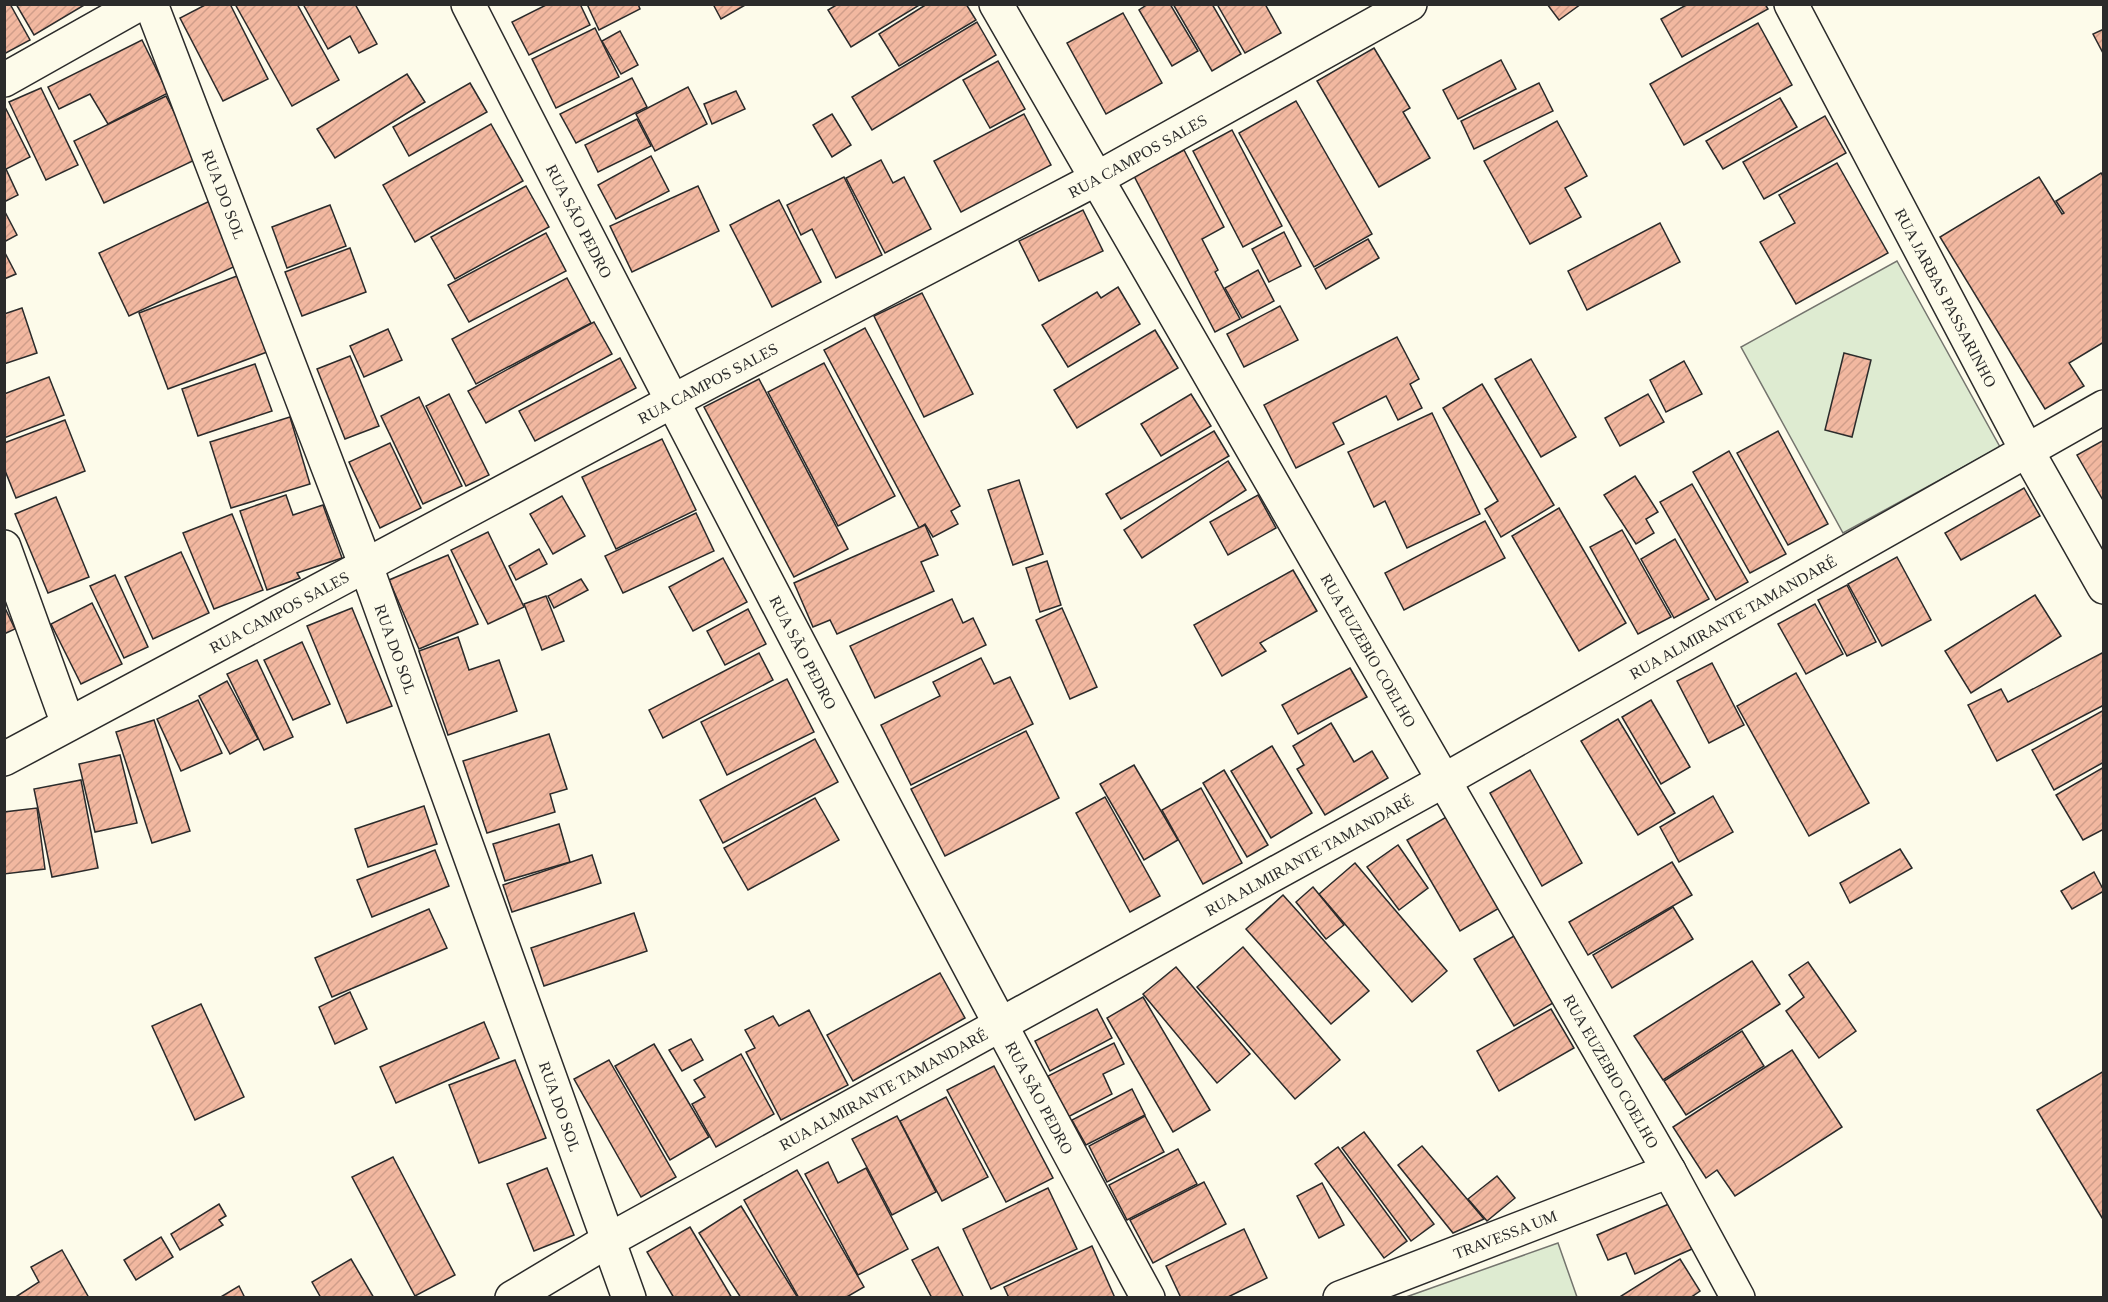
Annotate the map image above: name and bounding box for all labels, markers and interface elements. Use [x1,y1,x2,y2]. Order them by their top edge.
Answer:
street label: RUA CAMPOS SALES [1065,111,1210,201]
street label: RUA DO SOL [199,147,249,242]
street label: RUA SÃO PEDRO [543,161,616,281]
street label: RUA JARBAS PASSARINHO [1892,205,2000,390]
street label: RUA CAMPOS SALES [635,339,781,427]
street label: RUA ALMIRANTE TAMANDARÉ [1626,551,1839,682]
street label: RUA CAMPOS SALES [206,568,352,656]
street label: RUA EUZEBIO COELHO [1318,570,1420,730]
street label: RUA SÃO PEDRO [767,593,840,712]
street label: RUA DO SOL [372,602,420,696]
street label: RUA ALMIRANTE TAMANDARÉ [1202,790,1416,919]
street label: RUA EUZEBIO COELHO [1561,992,1662,1151]
street label: RUA ALMIRANTE TAMANDARÉ [776,1024,990,1153]
street label: RUA SÃO PEDRO [1002,1038,1077,1157]
street label: RUA DO SOL [536,1059,584,1154]
street label: TRAVESSA UM [1451,1207,1559,1262]

